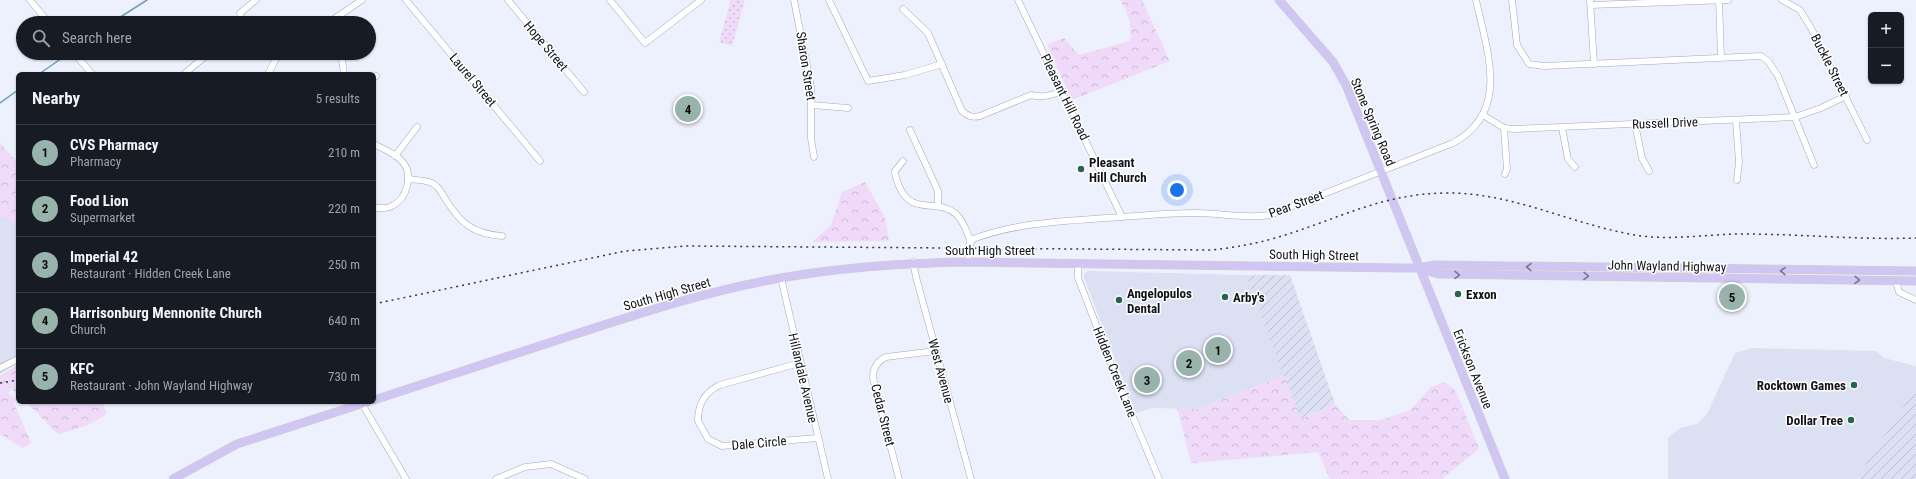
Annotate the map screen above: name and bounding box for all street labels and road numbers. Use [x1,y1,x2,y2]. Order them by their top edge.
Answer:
street label: Hope Street [521,18,571,74]
street label: Sharon Street [793,31,819,102]
street label: Buckle Street [1808,31,1852,99]
street label: Laurel Street [446,50,500,110]
street label: Pleasant Hill Road [1038,52,1092,142]
street label: Stone Spring Road [1348,76,1398,168]
street label: Russell Drive [1632,114,1698,132]
street label: Pear Street [1267,187,1325,221]
street label: South High Street [945,243,1035,258]
street label: South High Street [1269,247,1359,263]
street label: John Wayland Highway [1608,257,1727,275]
street label: South High Street [622,274,712,314]
street label: Hidden Creek Lane [1090,325,1140,419]
street label: Erickson Avenue [1450,327,1496,411]
street label: Hillandale Avenue [785,332,821,424]
street label: West Avenue [925,337,957,405]
street label: Cedar Street [868,382,898,448]
street label: Dale Circle [731,433,787,453]

